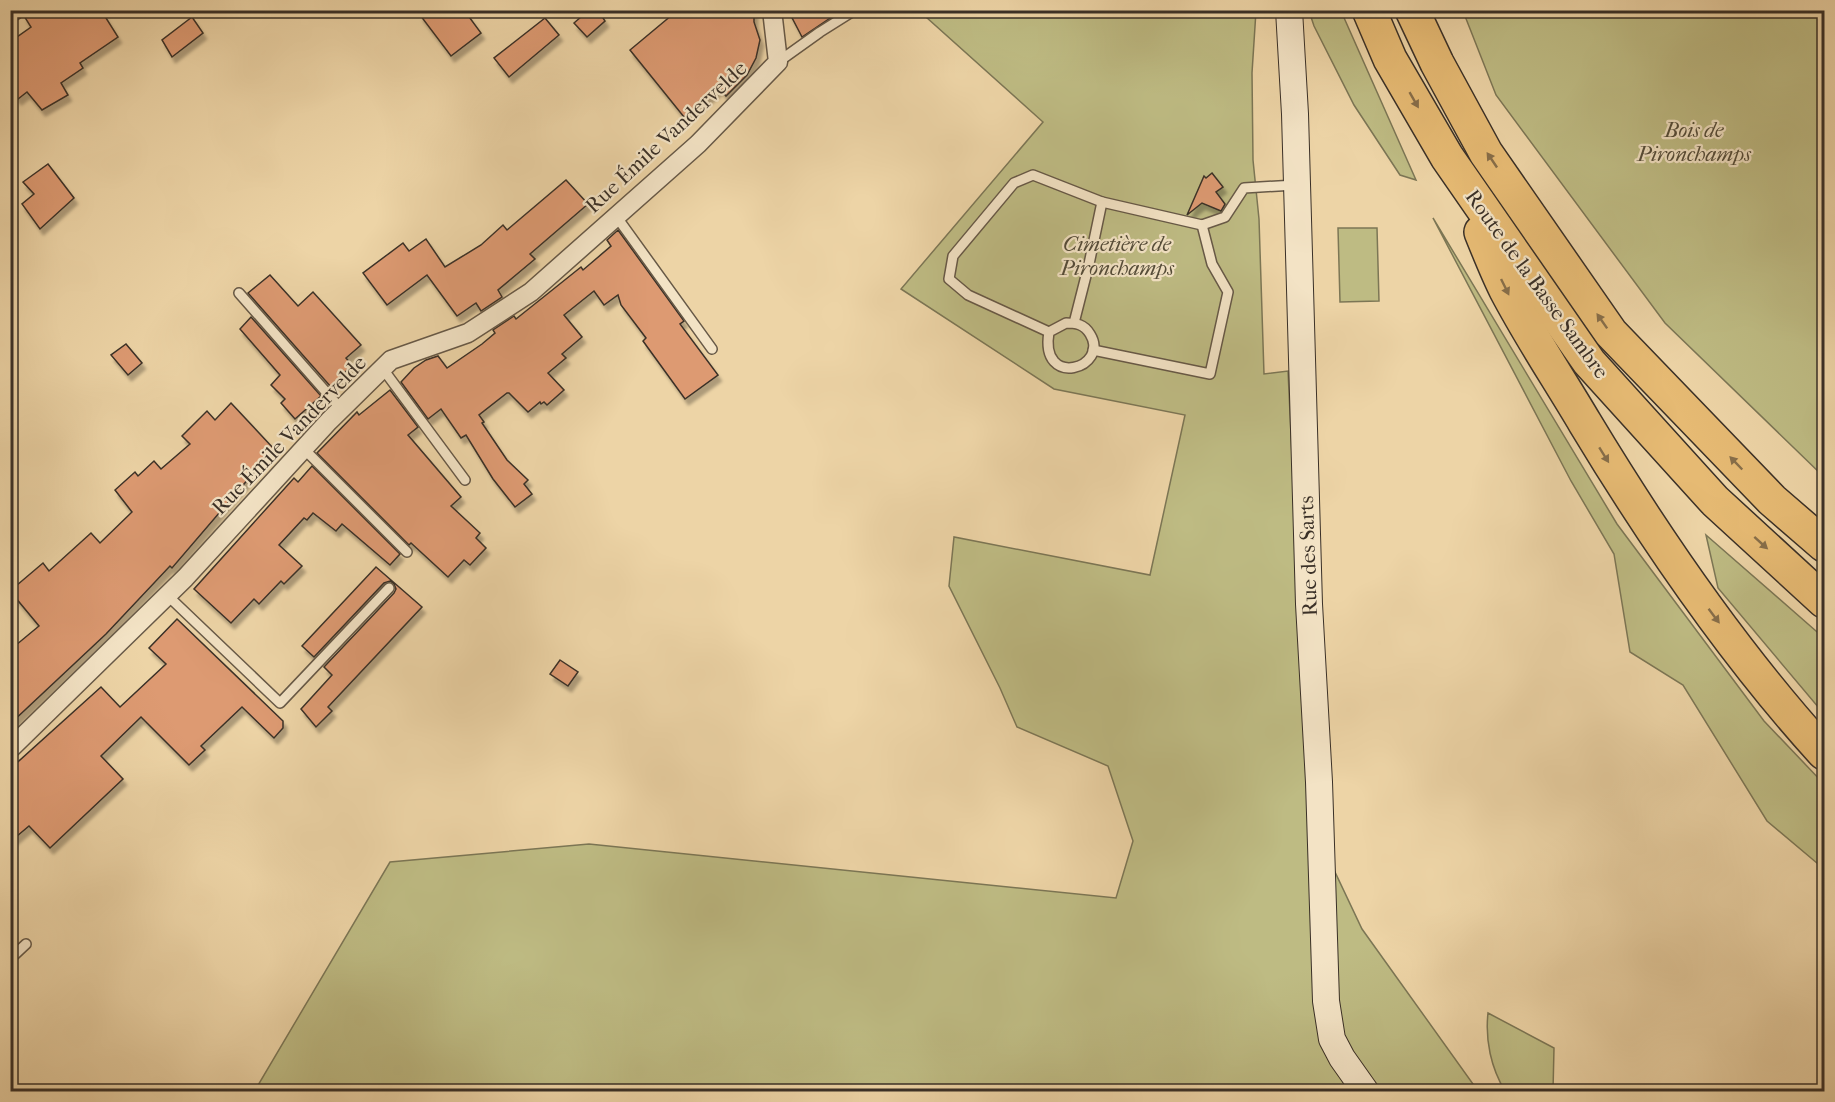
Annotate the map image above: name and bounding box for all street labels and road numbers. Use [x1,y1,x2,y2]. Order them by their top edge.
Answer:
street label: Rue Émile Vandervelde [581,56,751,218]
street label: Route de la Basse Sambre [1460,185,1614,383]
street label: Rue Émile Vandervelde [207,351,371,519]
street label: Rue des Sarts [1294,495,1322,617]

